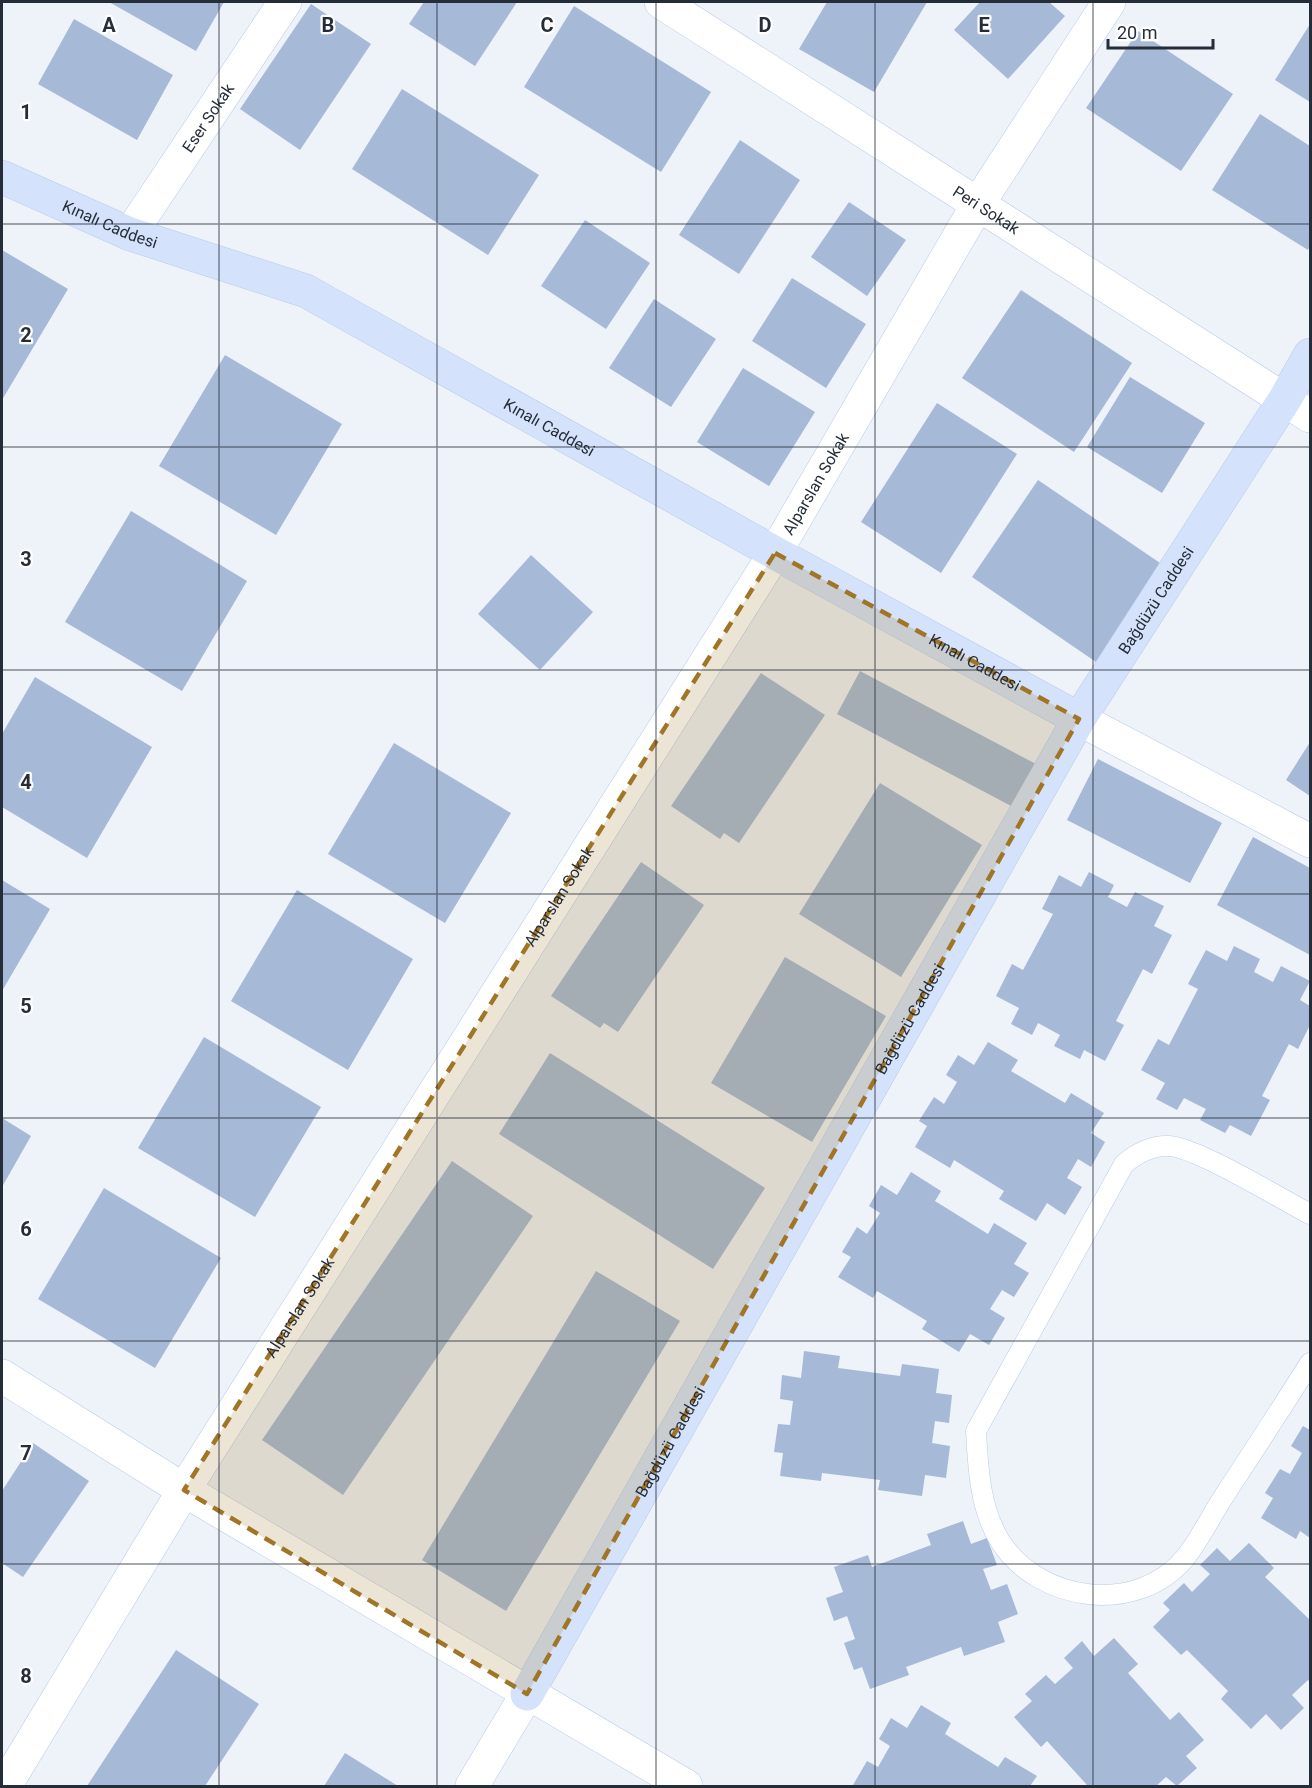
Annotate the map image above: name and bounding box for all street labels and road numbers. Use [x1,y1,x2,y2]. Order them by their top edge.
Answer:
street label: Eser Sokak [178,79,238,156]
street label: Peri Sokak [949,182,1024,239]
street label: Kınalı Caddesi [59,196,160,252]
street label: Kınalı Caddesi [500,394,598,460]
street label: Alparslan Sokak [779,429,853,538]
street label: Bağdüzü Caddesi [1114,543,1198,658]
street label: Kınalı Caddesi [926,630,1024,695]
street label: Alparslan Sokak [520,842,598,950]
street label: Bağdüzü Caddesi [871,960,949,1078]
street label: Alparslan Sokak [261,1253,339,1361]
street label: Bağdüzü Caddesi [631,1383,709,1501]

